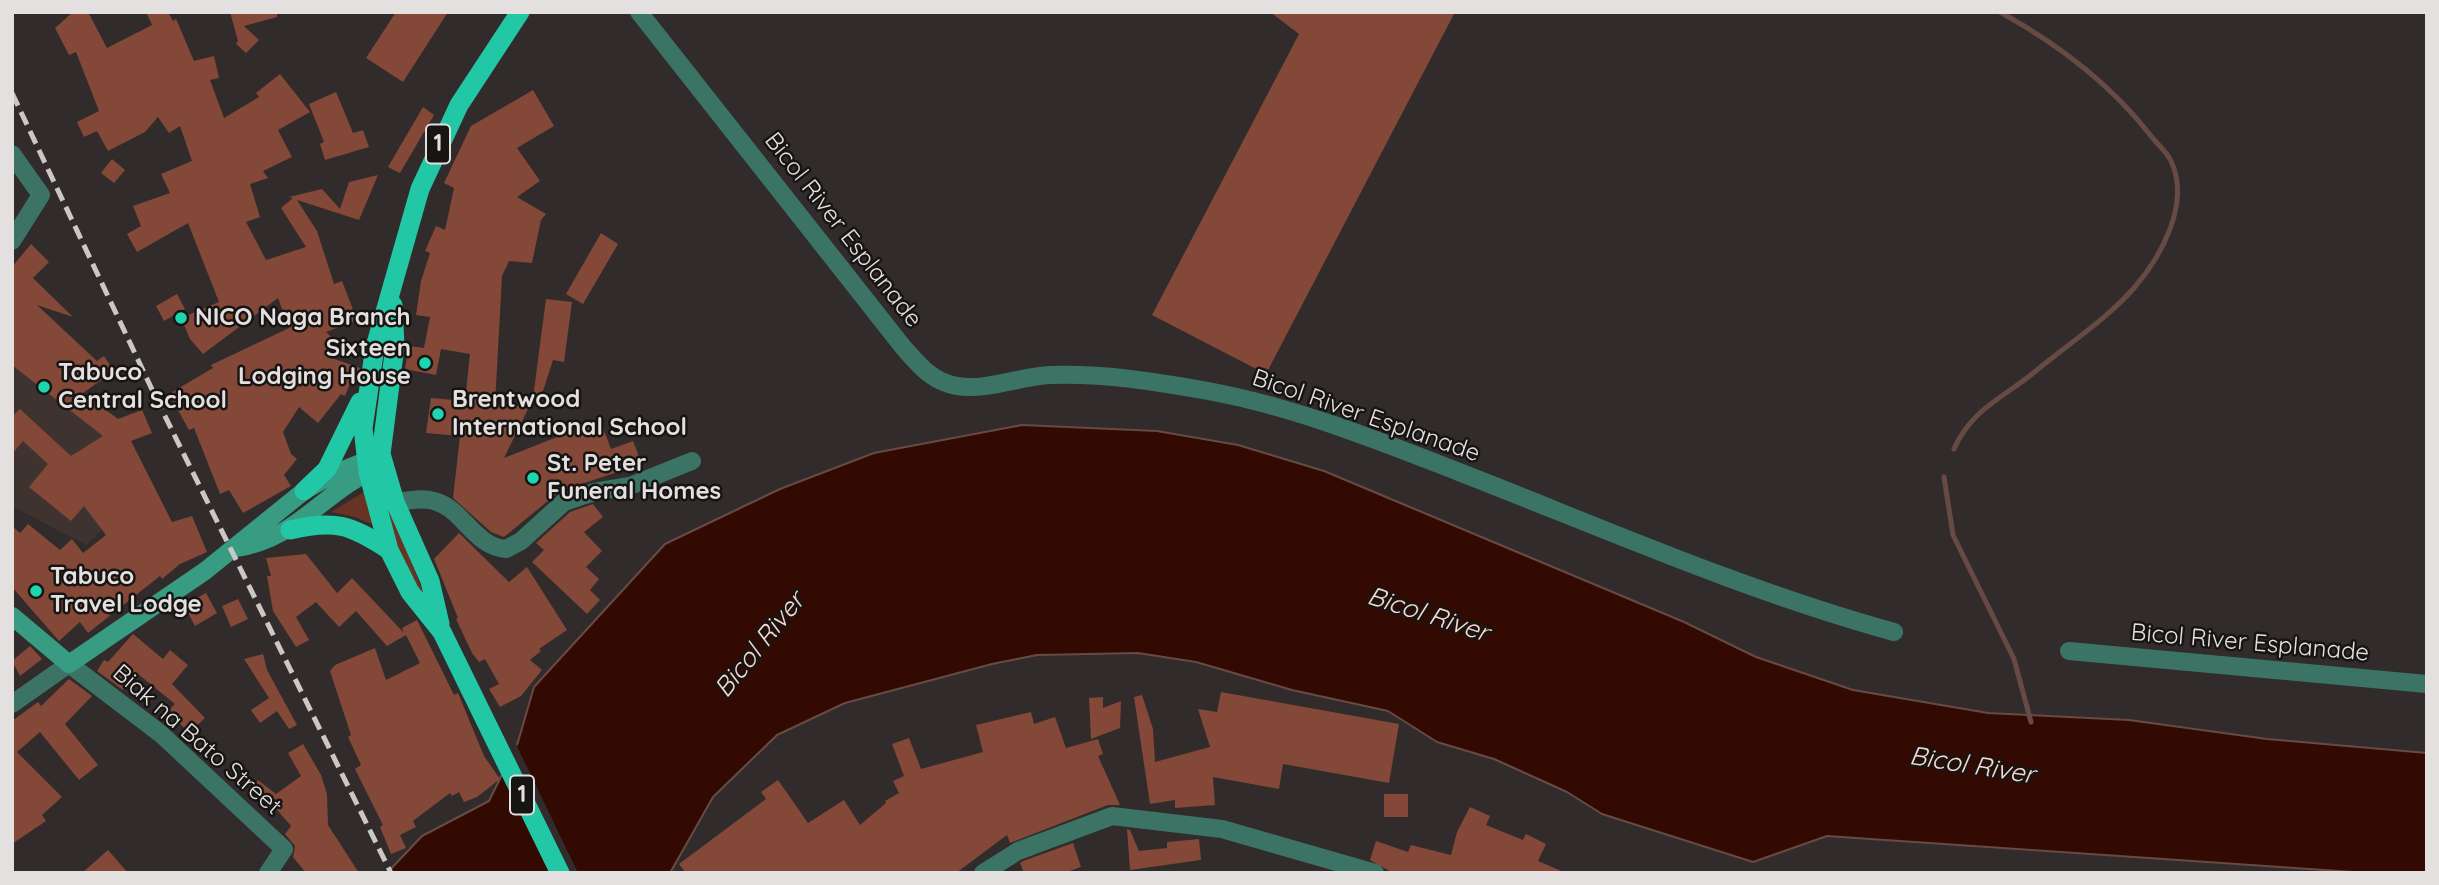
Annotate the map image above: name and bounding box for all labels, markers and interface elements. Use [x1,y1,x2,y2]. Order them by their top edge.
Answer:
road number: 1 [426,125,450,164]
street label: Bicol River Esplanade [758,127,928,333]
place label: NICO Naga Branch [195,304,411,332]
marker: NICO Naga Branch [173,310,189,326]
place label: Sixteen Lodging House [238,335,411,391]
marker: Sixteen Lodging House [417,355,433,371]
place label: Tabuco Central School [58,359,227,415]
street label: Bicol River Esplanade [1248,363,1484,469]
marker: Tabuco Central School [36,379,52,395]
place label: Brentwood International School [452,386,687,442]
marker: Brentwood International School [430,406,446,422]
place label: St. Peter Funeral Homes [547,450,721,506]
marker: St. Peter Funeral Homes [525,470,541,486]
place label: Tabuco Travel Lodge [50,563,202,619]
water label: Bicol River [1363,581,1493,649]
marker: Tabuco Travel Lodge [28,583,44,599]
water label: Bicol River [708,586,812,704]
street label: Bicol River Esplanade [2130,618,2370,668]
street label: Biak na Bato Street [107,659,287,821]
water label: Bicol River [1907,741,2037,791]
road number: 1 [510,776,534,814]

